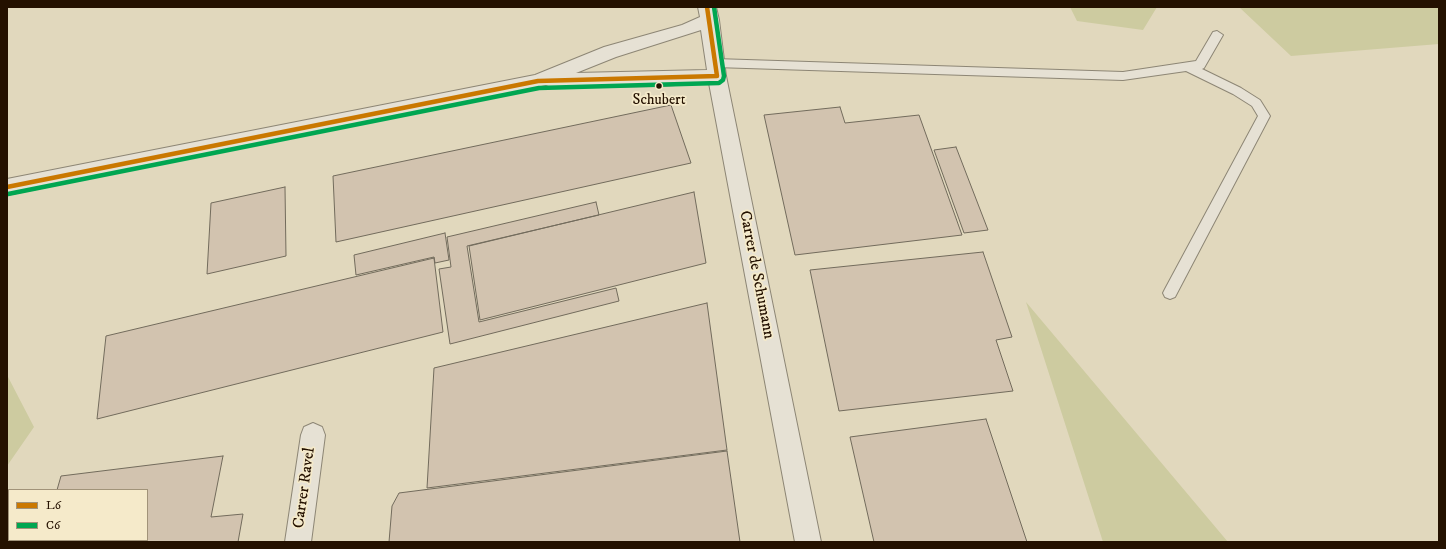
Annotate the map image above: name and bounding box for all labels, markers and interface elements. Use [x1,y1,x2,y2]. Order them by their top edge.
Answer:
marker: Schubert [654,81,664,91]
place label: Schubert [633,92,685,110]
street label: Carrer de Schumann [734,209,778,341]
street label: Carrer Ravel [290,446,320,530]
legend [8,489,148,541]
text: L6 [46,498,61,513]
text: C6 [46,518,60,533]

